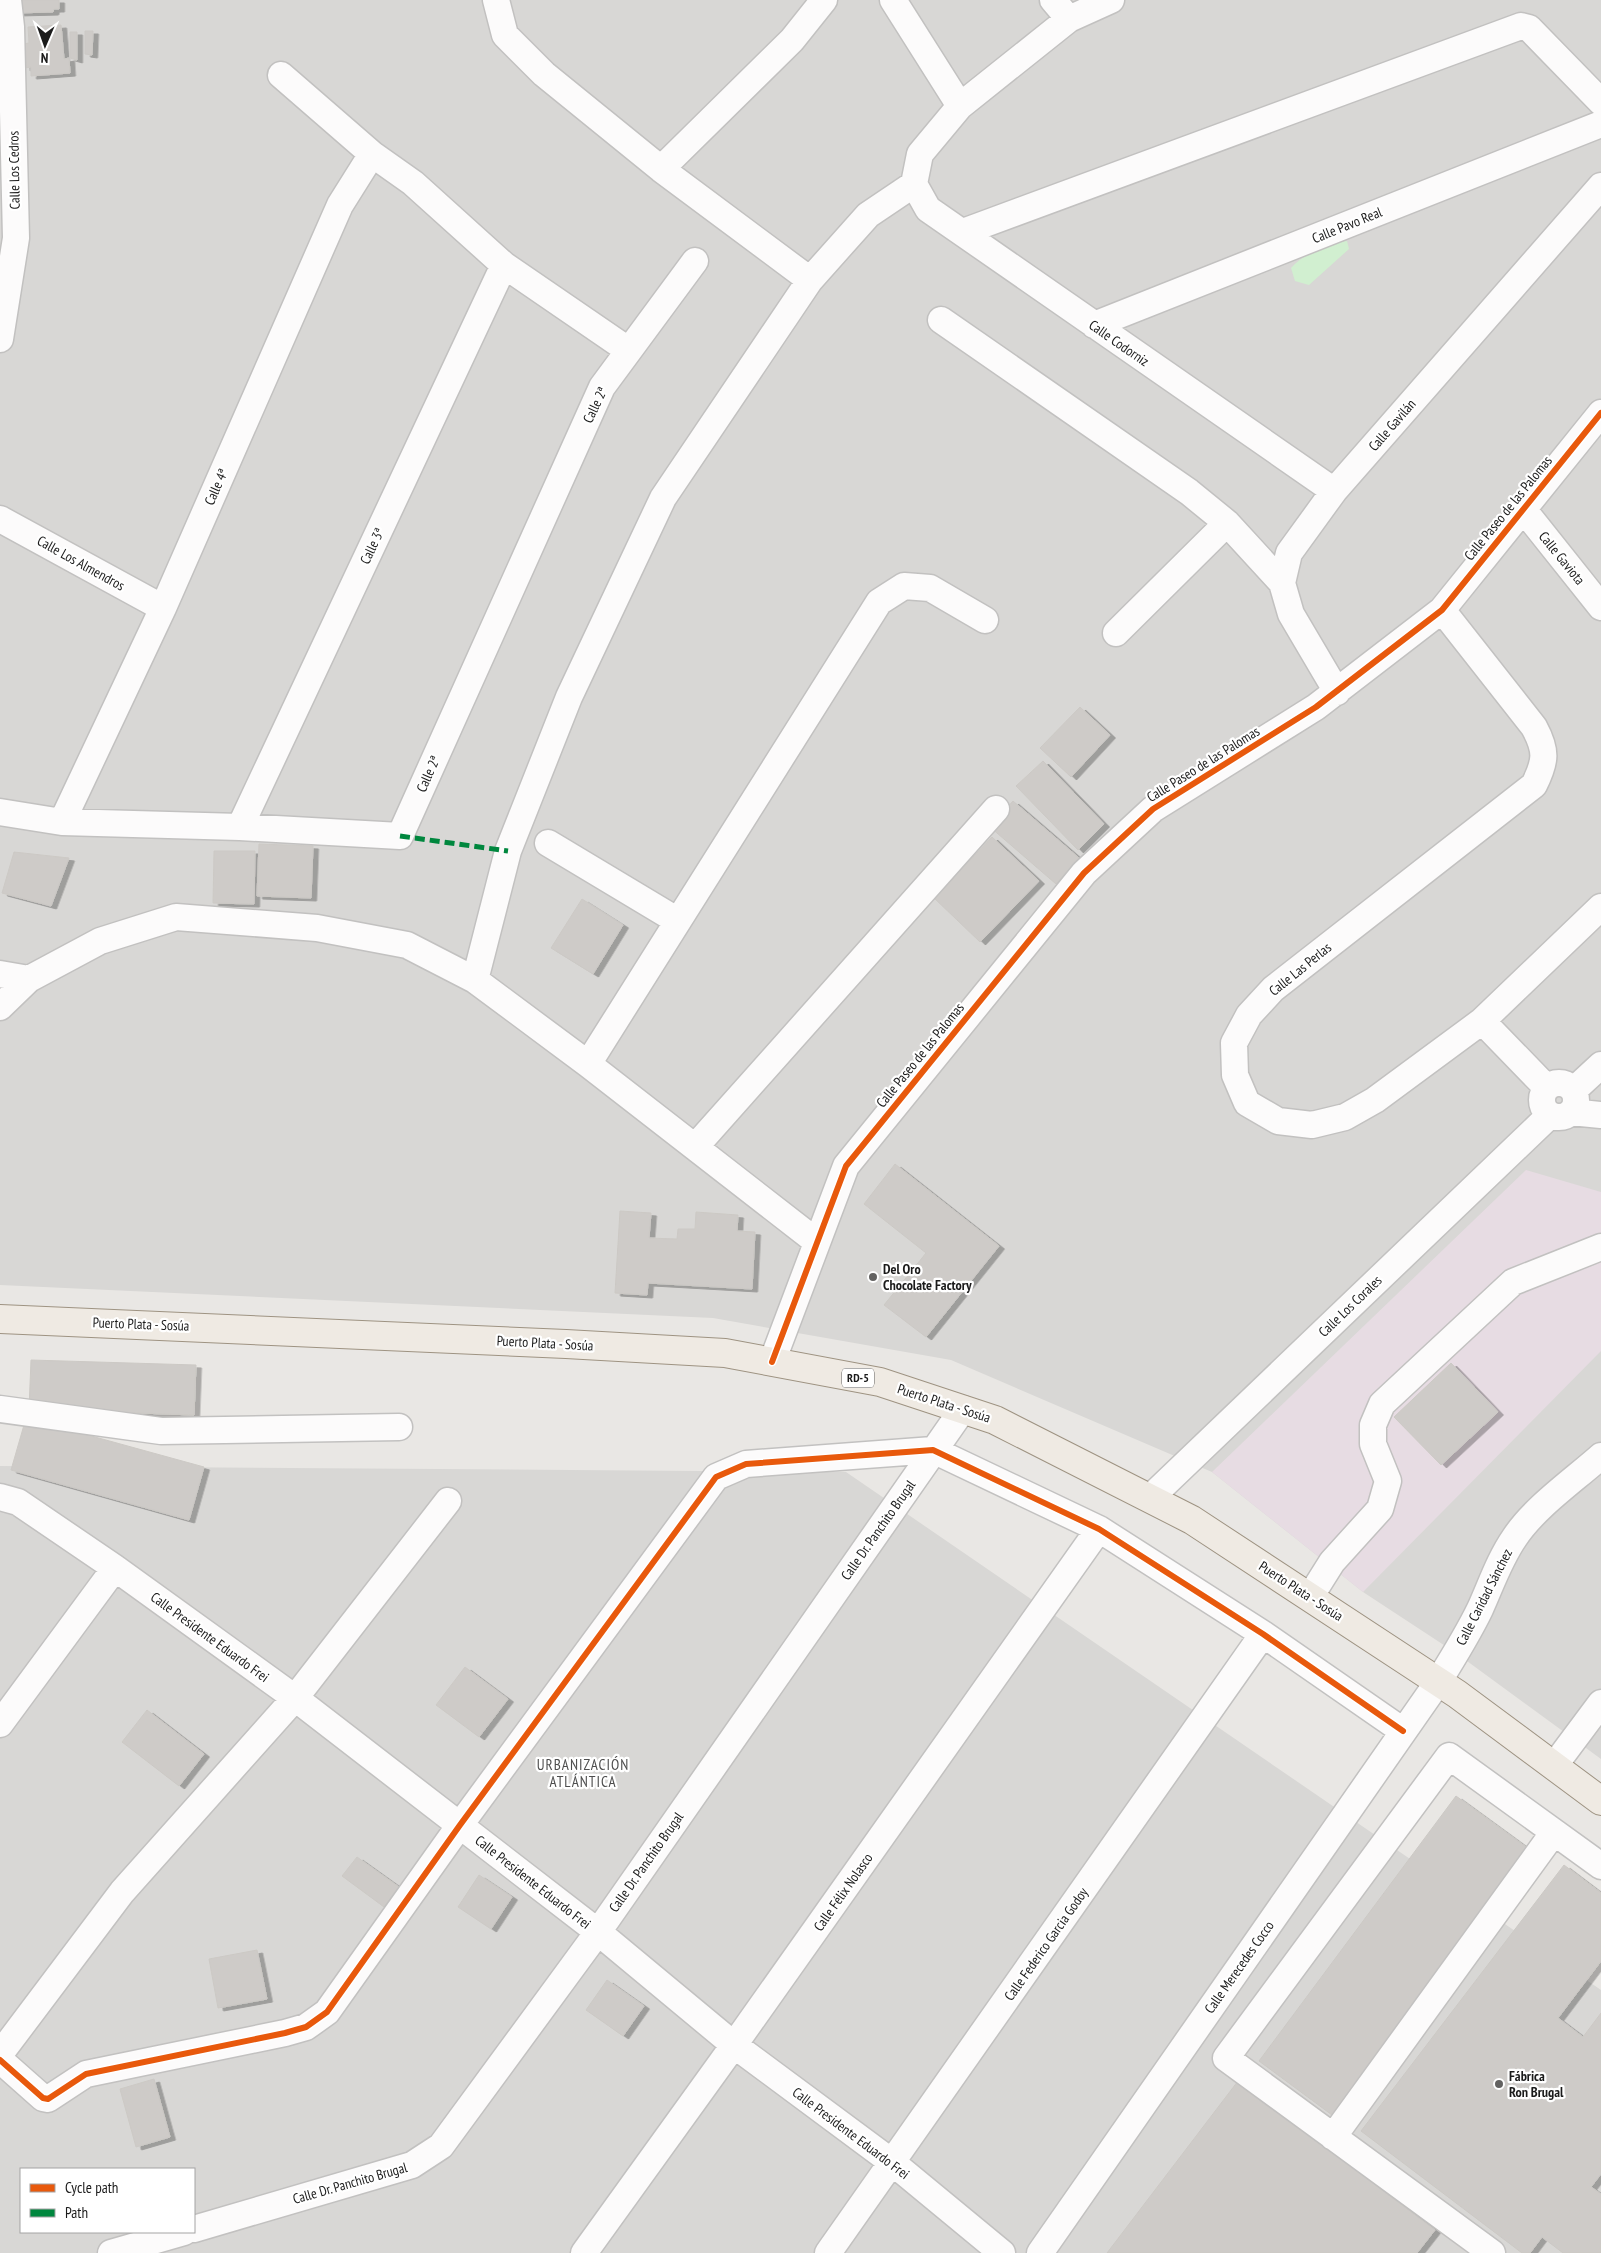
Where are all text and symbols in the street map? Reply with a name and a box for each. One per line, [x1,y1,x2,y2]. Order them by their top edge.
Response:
north arrow [20,20,70,70]
text: N [40,49,49,67]
street label: Calle Los Cedros [4,130,24,209]
street label: Calle Pavo Real [1309,203,1385,247]
street label: Calle Codorniz [1085,316,1153,370]
street label: Calle 2ª [579,384,611,426]
street label: Calle Gavilán [1365,395,1419,455]
street label: Calle Paseo de las Palomas [1460,452,1556,564]
street label: Calle 4ª [200,466,232,508]
street label: Calle 3ª [356,525,388,567]
street label: Calle Gaviota [1535,528,1589,588]
street label: Calle Los Almendros [34,532,128,595]
street label: Calle Paseo de las Palomas [1143,722,1263,806]
street label: Calle 2ª [412,753,444,795]
street label: Calle Las Perlas [1265,938,1335,1000]
street label: Calle Paseo de las Palomas [872,999,968,1111]
place label: Del Oro Chocolate Factory [883,1260,972,1294]
marker: Del Oro Chocolate Factory [867,1271,879,1283]
street label: Calle Los Corales [1314,1271,1386,1341]
street label: Puerto Plata - Sosúa [92,1313,190,1335]
street label: Puerto Plata - Sosúa [496,1331,594,1355]
road number: RD-5 [842,1369,874,1388]
street label: Puerto Plata - Sosúa [895,1379,993,1427]
street label: Calle Dr. Panchito Brugal [837,1476,920,1584]
street label: Calle Caridad Sánchez [1452,1546,1516,1648]
street label: Puerto Plata - Sosúa [1256,1557,1346,1625]
street label: Calle Presidente Eduardo Frei [147,1588,273,1686]
district label: URBANIZACIÓN ATLÁNTICA [537,1755,629,1791]
street label: Calle Dr. Panchito Brugal [605,1808,688,1916]
street label: Calle Presidente Eduardo Frei [472,1831,594,1933]
street label: Calle Félix Nolasco [809,1849,877,1935]
street label: Calle Federico Garcia Godoy [1000,1883,1092,2004]
street label: Calle Merecedes Cocco [1200,1917,1278,2017]
place label: Fábrica Ron Brugal [1509,2067,1564,2101]
marker: Fábrica Ron Brugal [1493,2078,1505,2090]
street label: Calle Presidente Eduardo Frei [789,2083,913,2183]
street label: Calle Dr. Panchito Brugal [291,2158,410,2208]
legend [20,2168,195,2233]
text: Cycle path [65,2178,118,2197]
text: Path [65,2203,88,2222]

